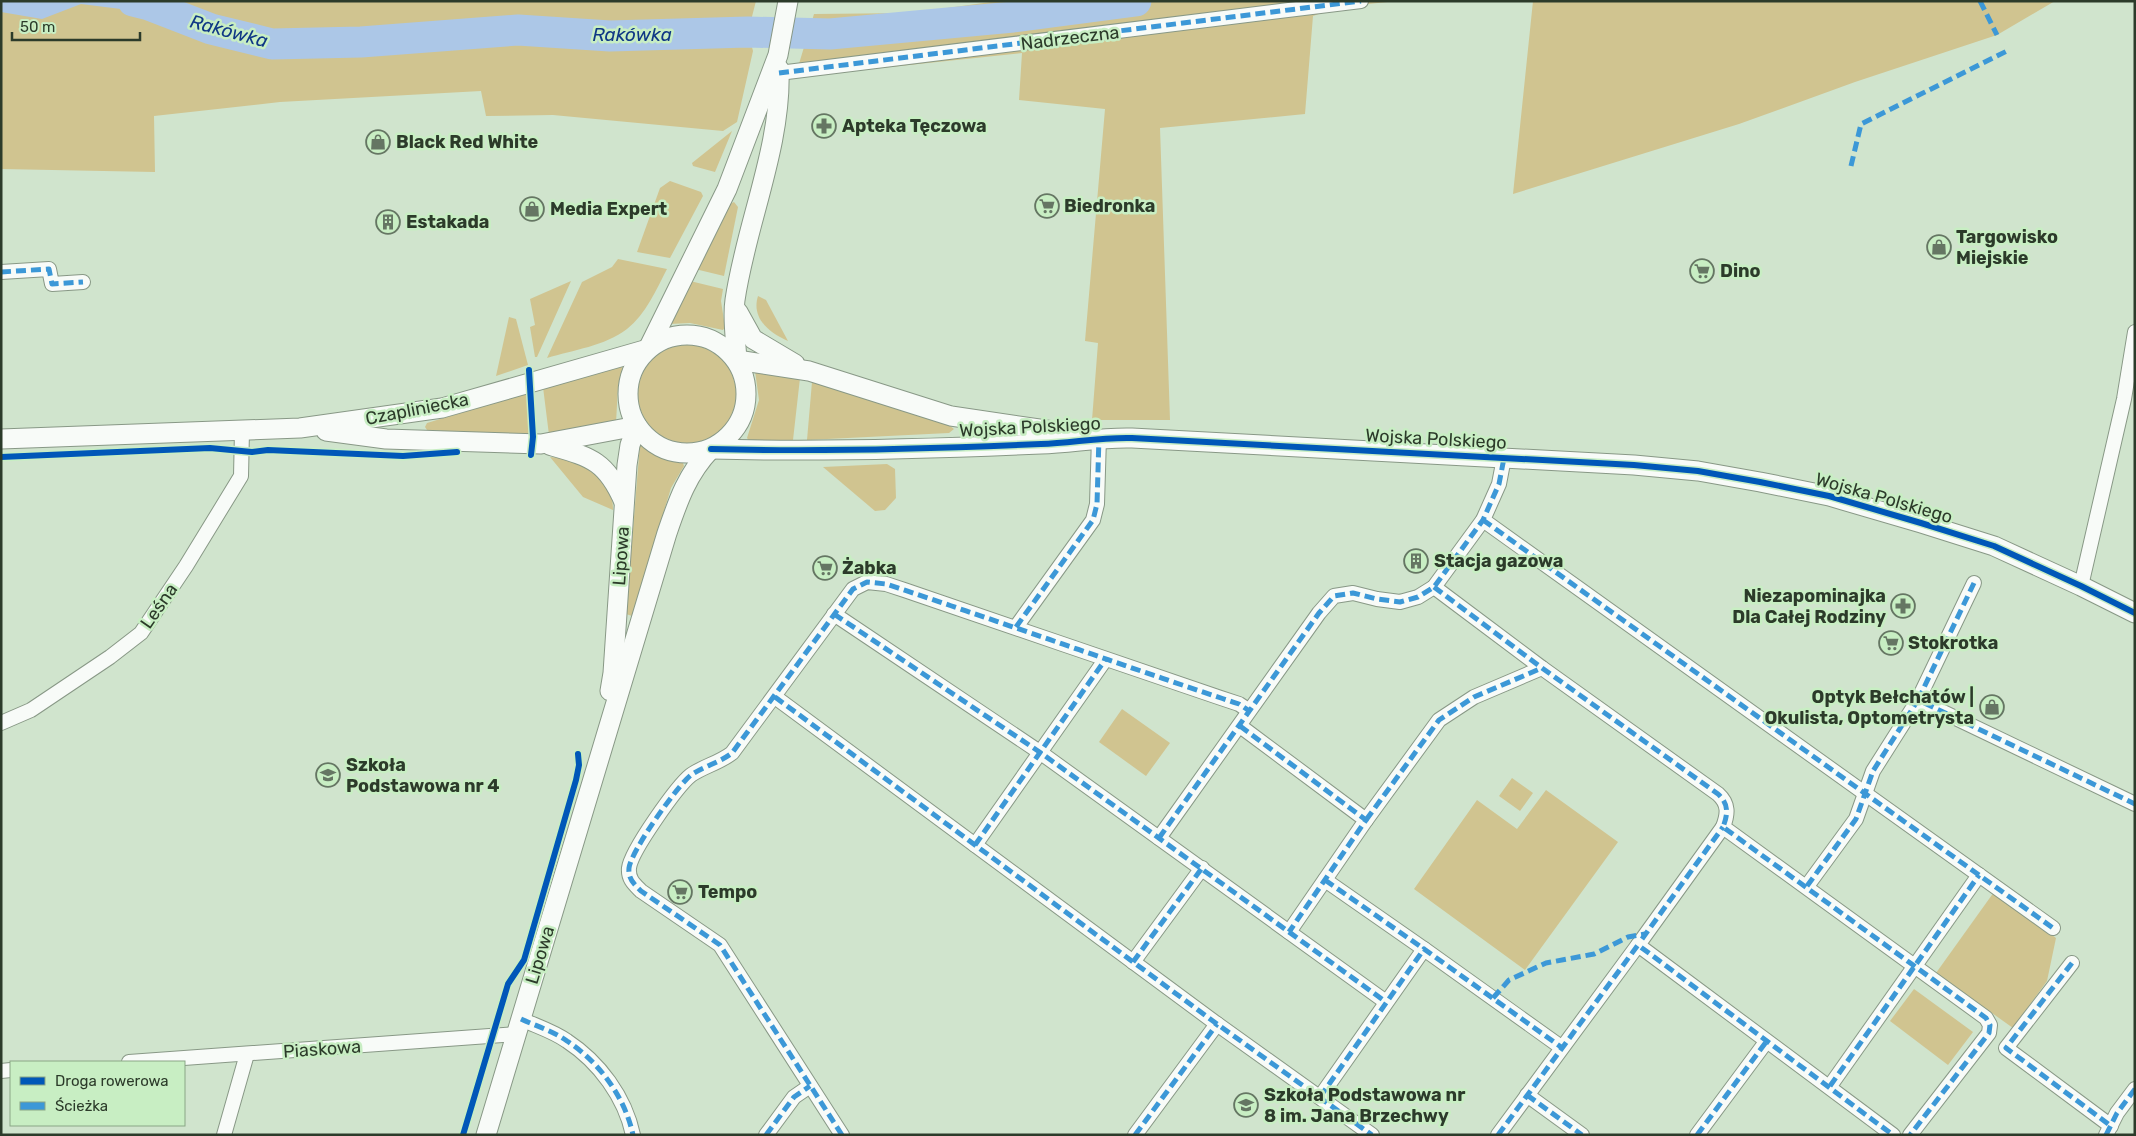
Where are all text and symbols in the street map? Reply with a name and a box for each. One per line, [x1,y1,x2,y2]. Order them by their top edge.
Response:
scale bar [12,10,140,42]
water label: Rakówka [188,10,270,52]
text: 50 m [20,18,55,36]
street label: Nadrzeczna [1019,21,1121,55]
water label: Rakówka [592,23,672,46]
pharmacy icon: Apteka Tęczowa [811,113,837,139]
place label: Apteka Tęczowa [842,115,987,137]
shop icon: Black Red White [365,129,391,155]
place label: Black Red White [396,131,539,153]
supermarket icon: Biedronka [1034,193,1060,219]
place label: Biedronka [1064,195,1156,217]
shop icon: Media Expert [519,196,545,222]
place label: Media Expert [550,198,667,220]
building icon: Estakada [375,209,401,235]
place label: Estakada [406,211,489,233]
place label: Targowisko Miejskie [1956,226,2058,269]
shop icon: Targowisko Miejskie [1926,234,1952,260]
supermarket icon: Dino [1689,258,1715,284]
place label: Dino [1720,260,1761,282]
street label: Czapliniecka [363,388,471,430]
street label: Wojska Polskiego [959,412,1101,442]
street label: Wojska Polskiego [1365,424,1507,454]
street label: Wojska Polskiego [1813,468,1955,528]
street label: Lipowa [608,526,634,586]
building icon: Stacja gazowa [1403,548,1429,574]
place label: Stacja gazowa [1434,550,1564,572]
supermarket icon: Żabka [812,555,838,581]
place label: Żabka [842,557,897,579]
street label: Leśna [136,579,182,633]
place label: Niezapominajka Dla Całej Rodziny [1732,585,1886,628]
pharmacy icon: Niezapominajka Dla Całej Rodziny [1890,593,1916,619]
supermarket icon: Stokrotka [1878,630,1904,656]
place label: Stokrotka [1908,632,1998,654]
place label: Optyk Bełchatów | Okulista, Optometrysta [1764,686,1974,729]
shop icon: Optyk Bełchatów | Okulista, Optometrysta [1979,694,2005,720]
place label: Szkoła Podstawowa nr 4 [346,754,499,797]
school or university icon: Szkoła Podstawowa nr 4 [315,762,341,788]
supermarket icon: Tempo [667,879,693,905]
place label: Tempo [698,881,757,903]
street label: Lipowa [521,923,559,987]
street label: Piaskowa [282,1035,362,1063]
legend [10,1061,185,1126]
text: Droga rowerowa [55,1072,169,1090]
place label: Szkoła Podstawowa nr 8 im. Jana Brzechwy [1264,1084,1465,1127]
school or university icon: Szkoła Podstawowa nr 8 im. Jana Brzechwy [1233,1092,1259,1118]
text: Ścieżka [55,1097,108,1115]

